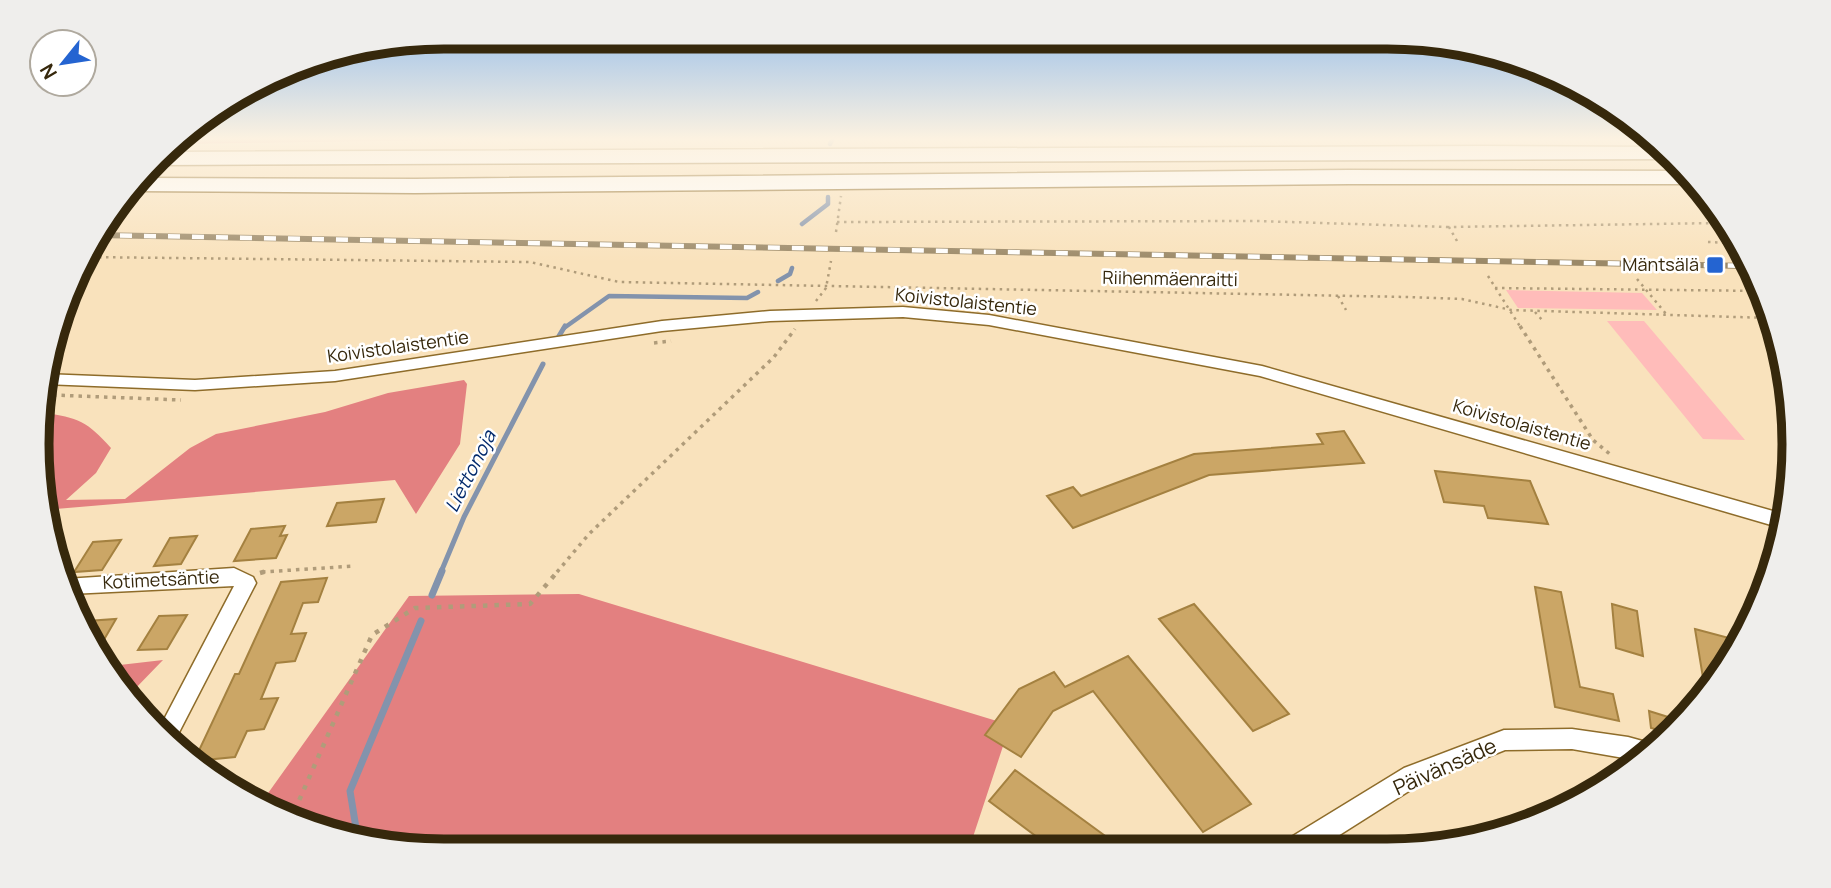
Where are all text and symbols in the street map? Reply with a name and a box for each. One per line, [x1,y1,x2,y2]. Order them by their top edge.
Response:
north arrow [28,28,98,98]
text: N [34,59,63,84]
place label: Mäntsälä [1622,252,1699,276]
marker: Mäntsälä [1705,255,1725,275]
street label: Riihenmäenraitti [1102,265,1238,291]
street label: Koivistolaistentie [894,282,1038,320]
street label: Koivistolaistentie [326,324,470,368]
street label: Koivistolaistentie [1450,393,1594,455]
water label: Liettonoja [438,424,502,516]
street label: Kotimetsäntie [102,564,220,594]
street label: Päivänsäde [1388,731,1501,801]

